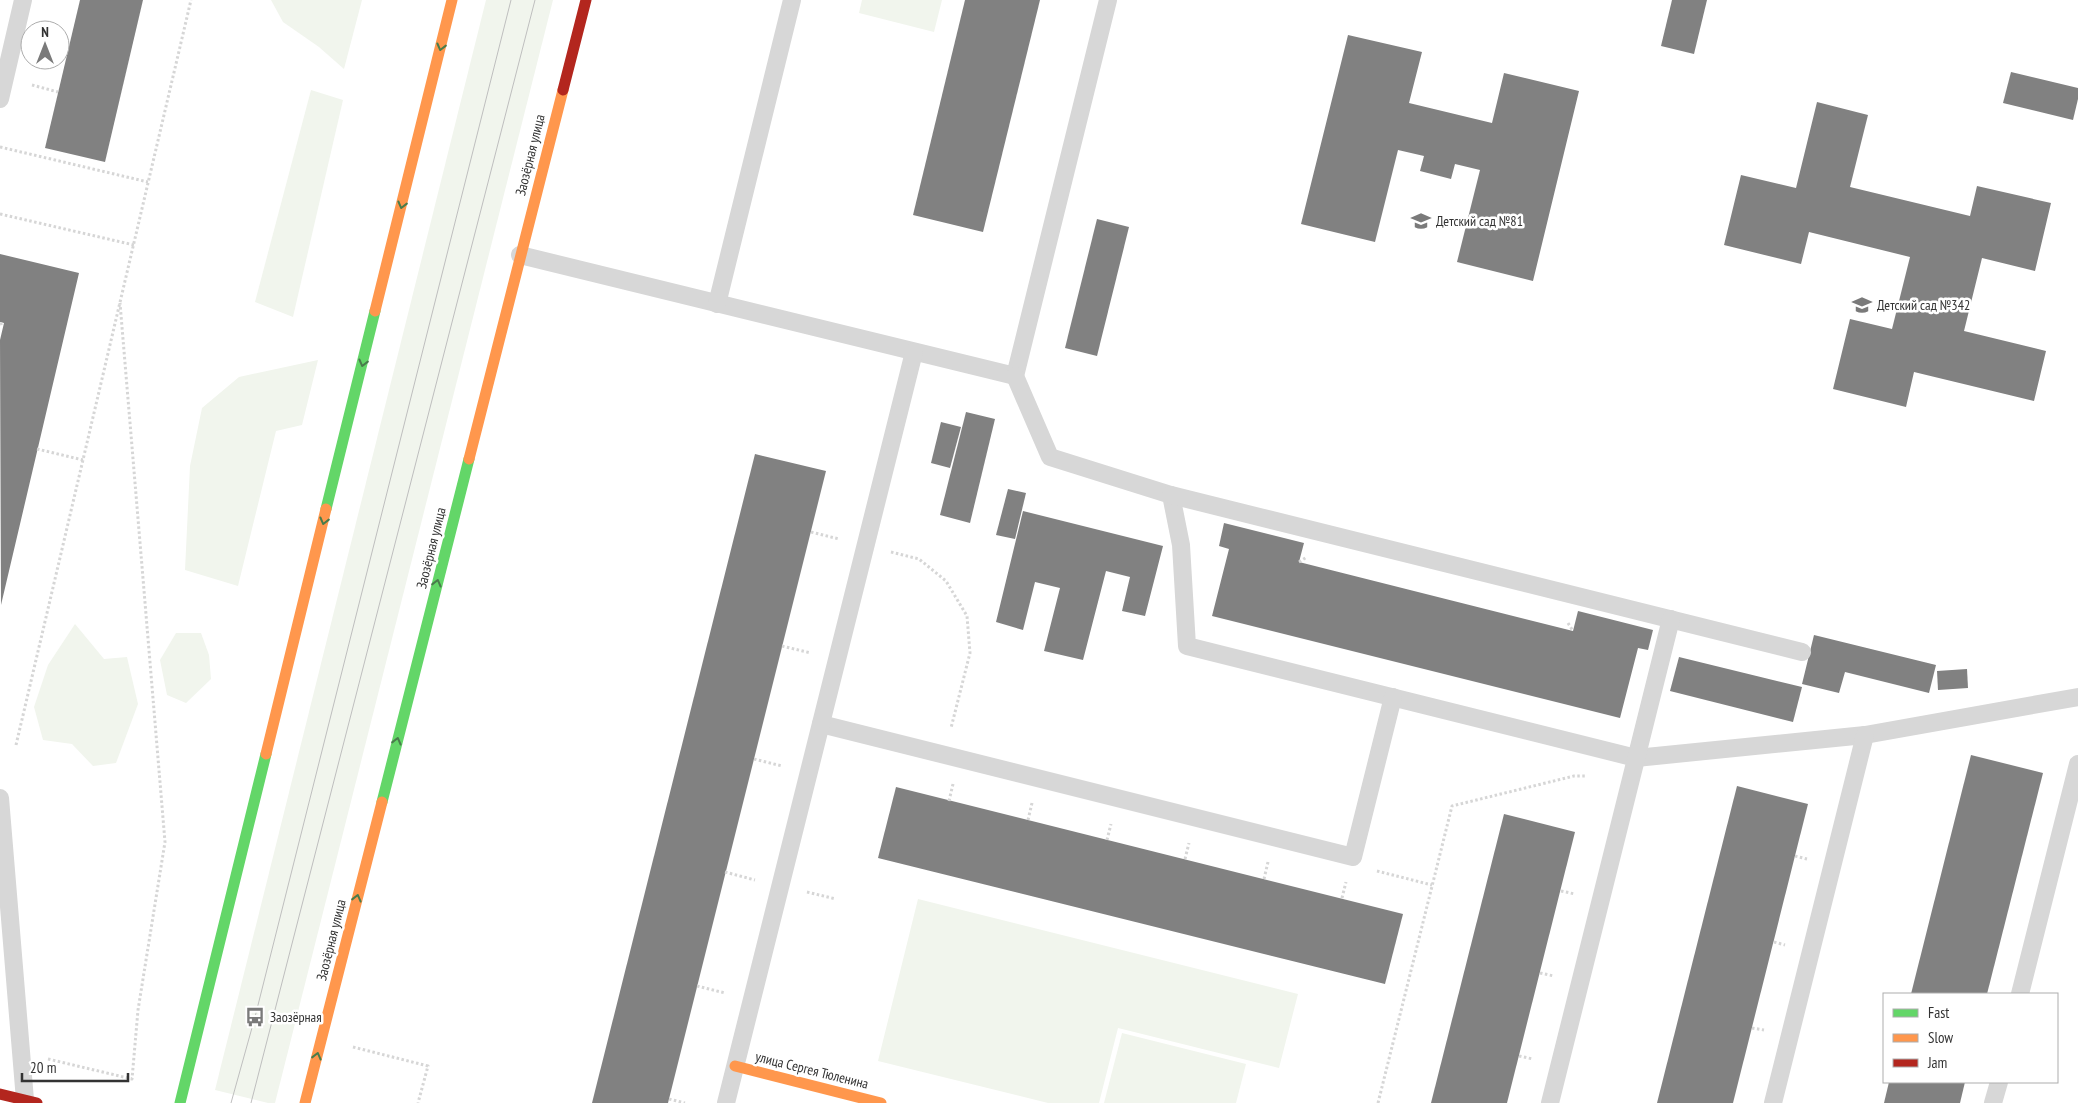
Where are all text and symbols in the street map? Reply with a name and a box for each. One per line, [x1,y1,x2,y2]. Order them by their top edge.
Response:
north arrow [20,20,70,70]
text: N [41,23,49,41]
one-way arrow [436,43,446,51]
street label: Заозёрная улица [511,112,549,198]
one-way arrow [397,201,408,210]
school or university icon: Детский сад №81 [1410,210,1432,232]
place label: Детский сад №81 [1436,212,1523,230]
school or university icon: Детский сад №342 [1851,294,1873,316]
place label: Детский сад №342 [1877,296,1970,314]
one-way arrow [358,358,369,367]
street label: Заозёрная улица [412,505,450,591]
one-way arrow [319,516,330,525]
one-way arrow [431,579,442,588]
one-way arrow [391,736,402,745]
one-way arrow [352,895,362,903]
street label: Заозёрная улица [312,897,350,983]
legend [1883,993,2058,1083]
text: Fast [1928,1003,1949,1022]
bus stop icon: Заозёрная [244,1006,266,1028]
place label: Заозёрная [270,1008,322,1026]
text: Slow [1928,1028,1953,1047]
street label: улица Сергея Тюленина [754,1047,870,1093]
scale bar [22,1050,129,1082]
one-way arrow [311,1051,322,1060]
text: Jam [1927,1053,1947,1072]
text: 20 m [30,1058,56,1077]

